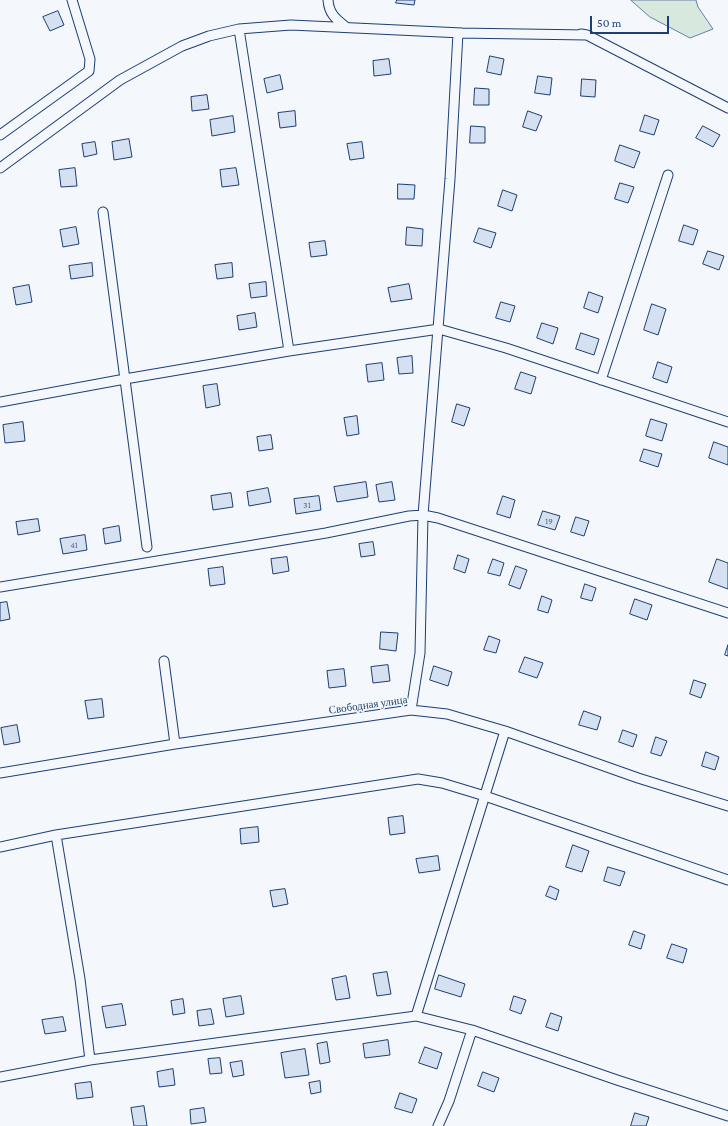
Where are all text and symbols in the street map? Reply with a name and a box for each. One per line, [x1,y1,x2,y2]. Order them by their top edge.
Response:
scale bar [592,8,671,34]
text: 50 m [597,16,621,30]
house number: 31 [303,500,311,510]
house number: 19 [545,516,553,526]
house number: 41 [70,540,78,550]
street label: Свободная улица [328,693,408,717]

